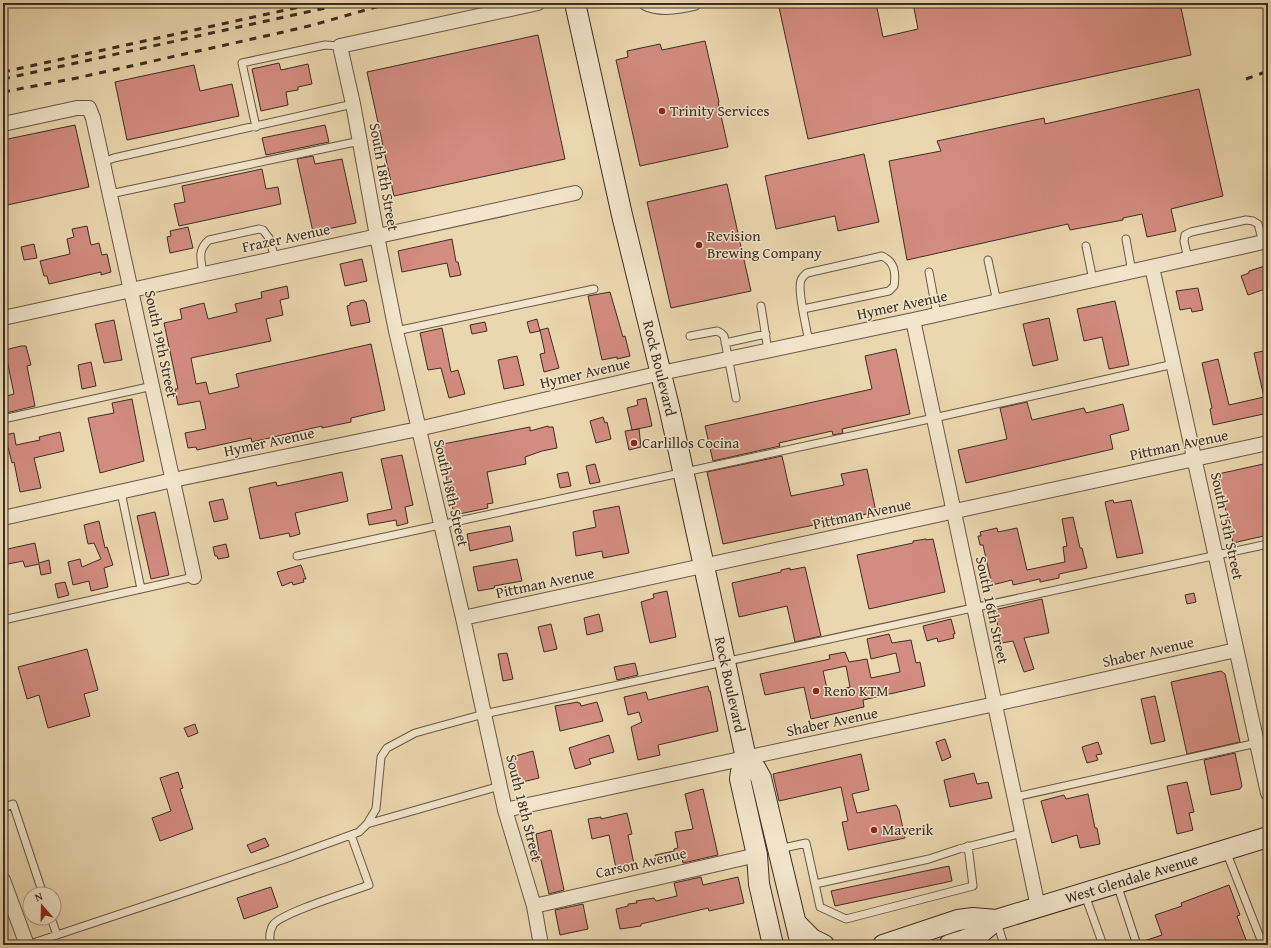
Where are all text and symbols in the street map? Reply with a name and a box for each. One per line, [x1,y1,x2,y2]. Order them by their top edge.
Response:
place label: Trinity Services [670,100,769,121]
marker: Trinity Services [657,106,667,116]
street label: South 18th Street [365,121,404,233]
street label: Frazer Avenue [240,218,332,257]
place label: Revision Brewing Company [707,225,822,263]
marker: Revision Brewing Company [694,240,704,250]
street label: Hymer Avenue [855,285,949,324]
street label: South 19th Street [140,288,183,400]
street label: Rock Boulevard [638,318,682,418]
street label: Hymer Avenue [538,352,632,393]
street label: Hymer Avenue [222,422,316,461]
street label: Pittman Avenue [1128,424,1230,465]
place label: Carlillos Cocina [642,432,739,453]
street label: South 18th Street [429,437,474,549]
marker: Carlillos Cocina [629,438,639,448]
street label: South 15th Street [1206,470,1249,582]
street label: Pittman Avenue [811,493,913,534]
street label: South 16th Street [971,554,1014,666]
street label: Pittman Avenue [494,562,596,603]
street label: Shaber Avenue [1100,631,1196,672]
street label: Rock Boulevard [710,635,751,734]
place label: Reno KTM [824,680,889,701]
marker: Reno KTM [811,686,821,696]
street label: Shaber Avenue [784,702,880,741]
street label: South 18th Street [501,752,548,864]
place label: Maverik [882,819,934,840]
marker: Maverik [869,825,879,835]
street label: Carson Avenue [593,842,688,883]
street label: West Glendale Avenue [1062,848,1201,908]
north arrow [22,886,62,926]
text: N [32,888,45,905]

